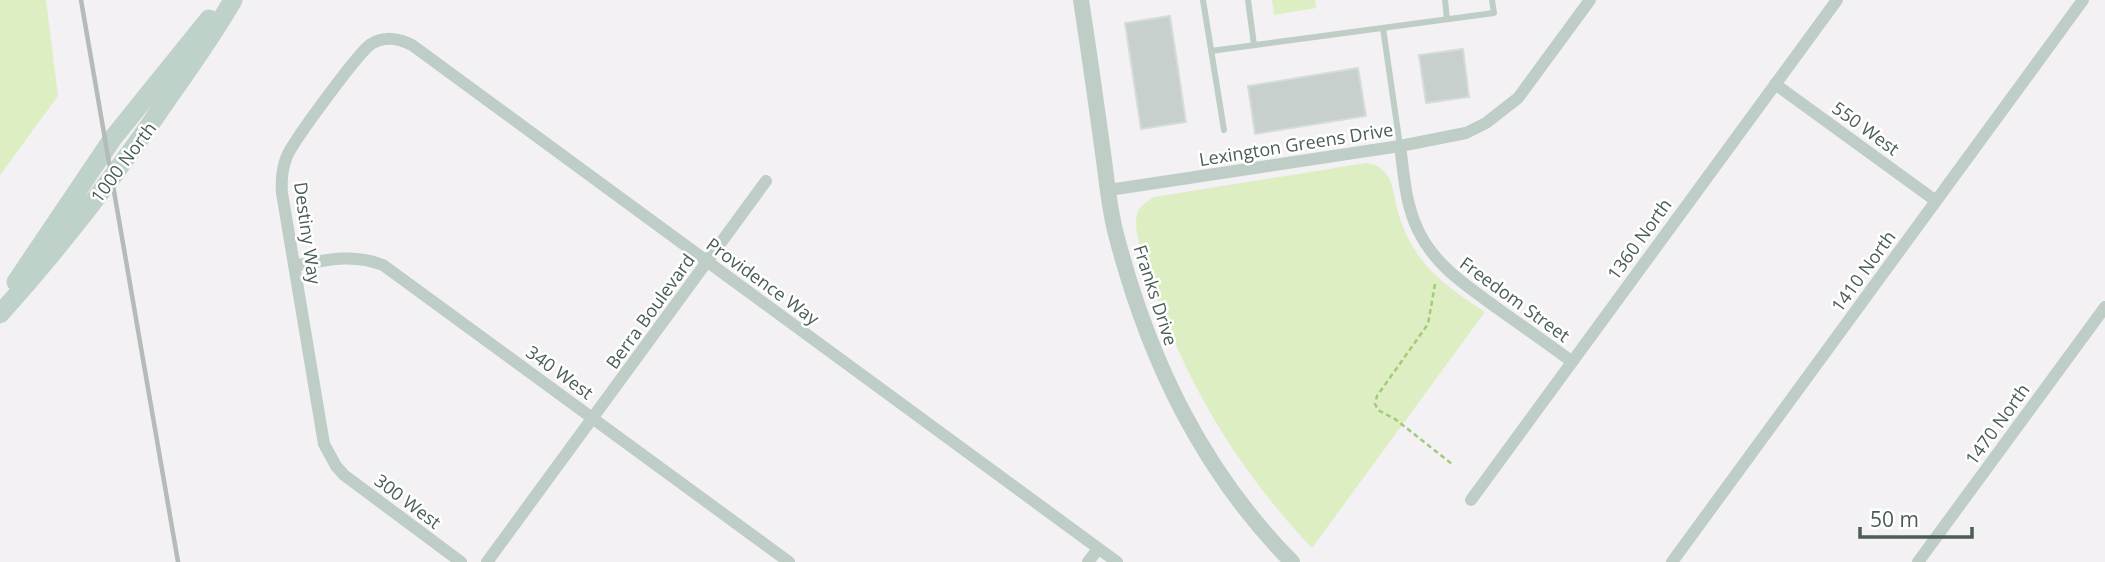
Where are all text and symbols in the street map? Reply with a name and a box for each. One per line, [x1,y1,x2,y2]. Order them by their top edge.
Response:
street label: 550 West [1828,96,1904,160]
street label: 1000 North [85,117,161,207]
street label: Lexington Greens Drive [1197,117,1395,171]
street label: Destiny Way [289,180,327,287]
street label: 1360 North [1601,193,1677,285]
street label: 1410 North [1825,225,1901,317]
street label: Providence Way [702,232,825,331]
street label: Franks Drive [1128,242,1184,348]
street label: Berra Boulevard [600,249,700,373]
street label: Freedom Street [1455,251,1575,347]
street label: 340 West [522,340,598,404]
street label: 1470 North [1959,378,2035,470]
street label: 300 West [370,468,446,534]
scale bar [1860,496,1972,540]
text: 50 m [1870,505,1919,533]

